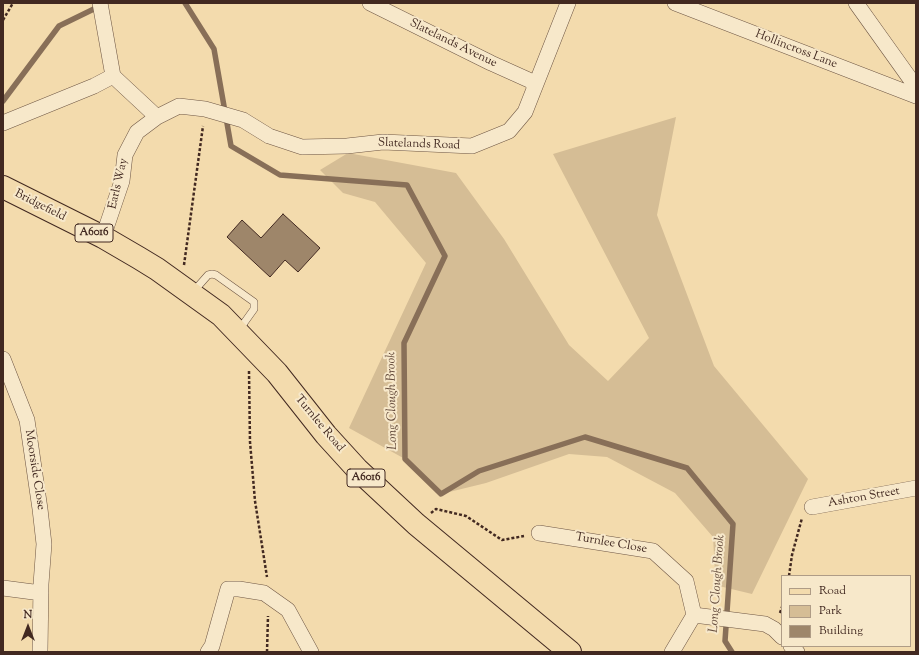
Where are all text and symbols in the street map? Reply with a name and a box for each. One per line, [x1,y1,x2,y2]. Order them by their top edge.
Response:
street label: Slatelands Avenue [407,17,499,71]
street label: Hollincross Lane [753,28,839,72]
street label: Slatelands Road [378,136,460,154]
street label: Earls Way [106,157,132,211]
street label: Bridgefield [12,187,68,225]
road number: A6016 [75,224,113,242]
water label: Long Clough Brook [384,352,402,450]
street label: Turnlee Road [291,393,347,455]
street label: Moorside Close [21,429,47,511]
road number: A6016 [347,469,385,487]
street label: Ashton Street [827,485,901,511]
street label: Turnlee Close [574,531,648,557]
water label: Long Clough Brook [707,535,729,633]
legend [781,575,911,647]
text: Road [819,582,846,600]
text: Park [819,602,842,620]
north arrow [8,607,48,647]
text: N [24,607,32,623]
text: Building [819,622,863,640]

